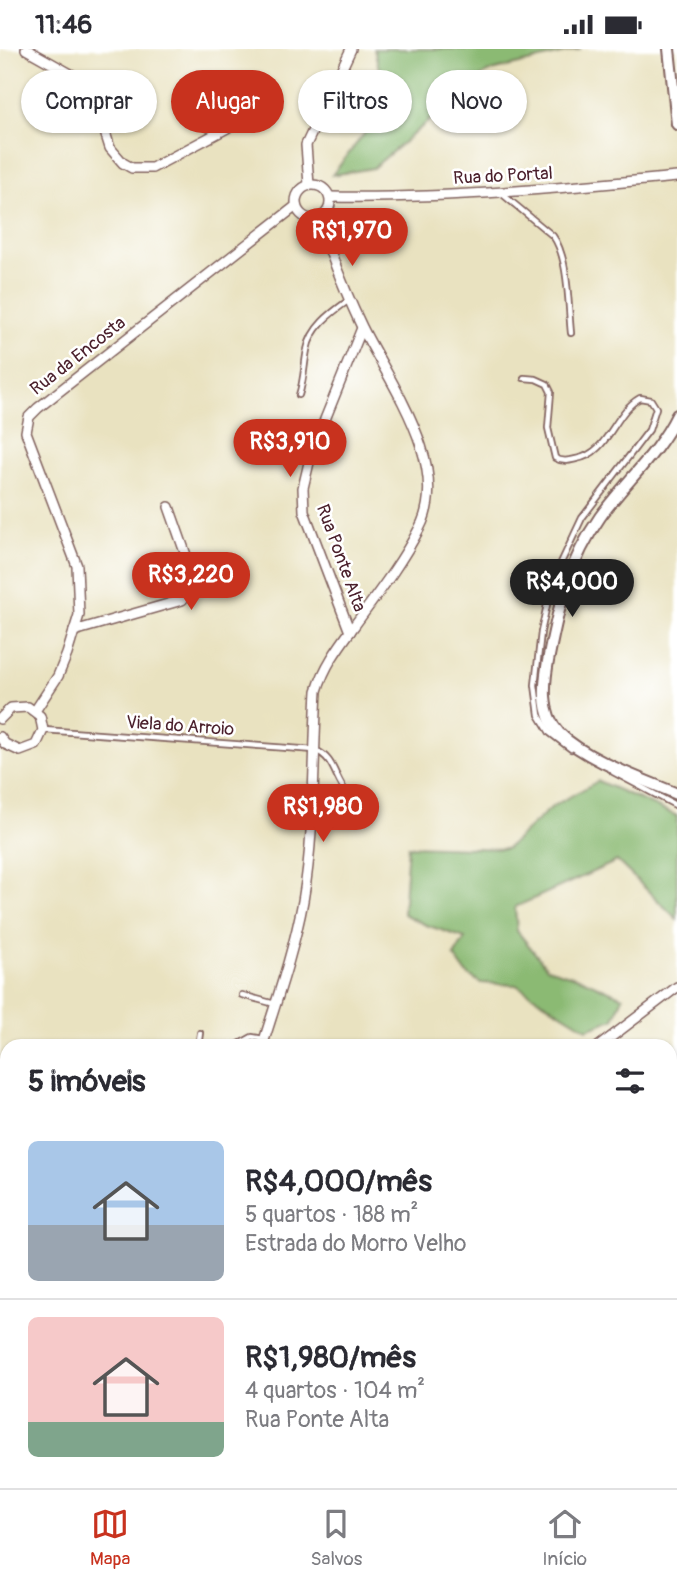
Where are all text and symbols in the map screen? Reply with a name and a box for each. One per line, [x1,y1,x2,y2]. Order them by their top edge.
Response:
text: 11:46 [35,9,93,41]
chip: Comprar [21,70,157,133]
chip: Alugar [171,70,284,133]
chip: Filtros [298,70,412,133]
chip: Novo [426,70,527,133]
street label: Rua do Portal [453,162,553,190]
pin: R$1,970 [287,209,417,268]
text: R$1,970 [312,216,392,245]
street label: Rua da Encosta [26,312,130,400]
pin: R$3,910 [225,419,355,479]
text: R$3,910 [249,427,331,456]
street label: Rua Ponte Alta [311,501,371,615]
pin: R$3,220 [126,553,256,612]
pin: R$4,000 [507,559,637,619]
text: R$3,220 [148,560,234,589]
text: R$4,000 [526,567,618,596]
street label: Viela do Arroio [125,711,235,741]
pin: R$1,980 [258,785,388,844]
text: R$1,980 [283,792,363,821]
icon: filters [611,1062,649,1100]
text: 5 imóveis [28,1063,145,1100]
text: R$4,000/mês [245,1163,432,1200]
icon: home [84,1169,168,1253]
text: 5 quartos · 188 m² [245,1200,418,1229]
text: Estrada do Morro Velho [245,1229,466,1258]
text: R$1,980/mês [245,1339,416,1376]
icon: home [84,1345,168,1429]
text: 4 quartos · 104 m² [245,1376,425,1405]
text: Rua Ponte Alta [245,1405,389,1434]
tab: Mapa [90,1505,130,1571]
tab: Salvos [310,1505,362,1571]
tab: Início [542,1505,587,1571]

